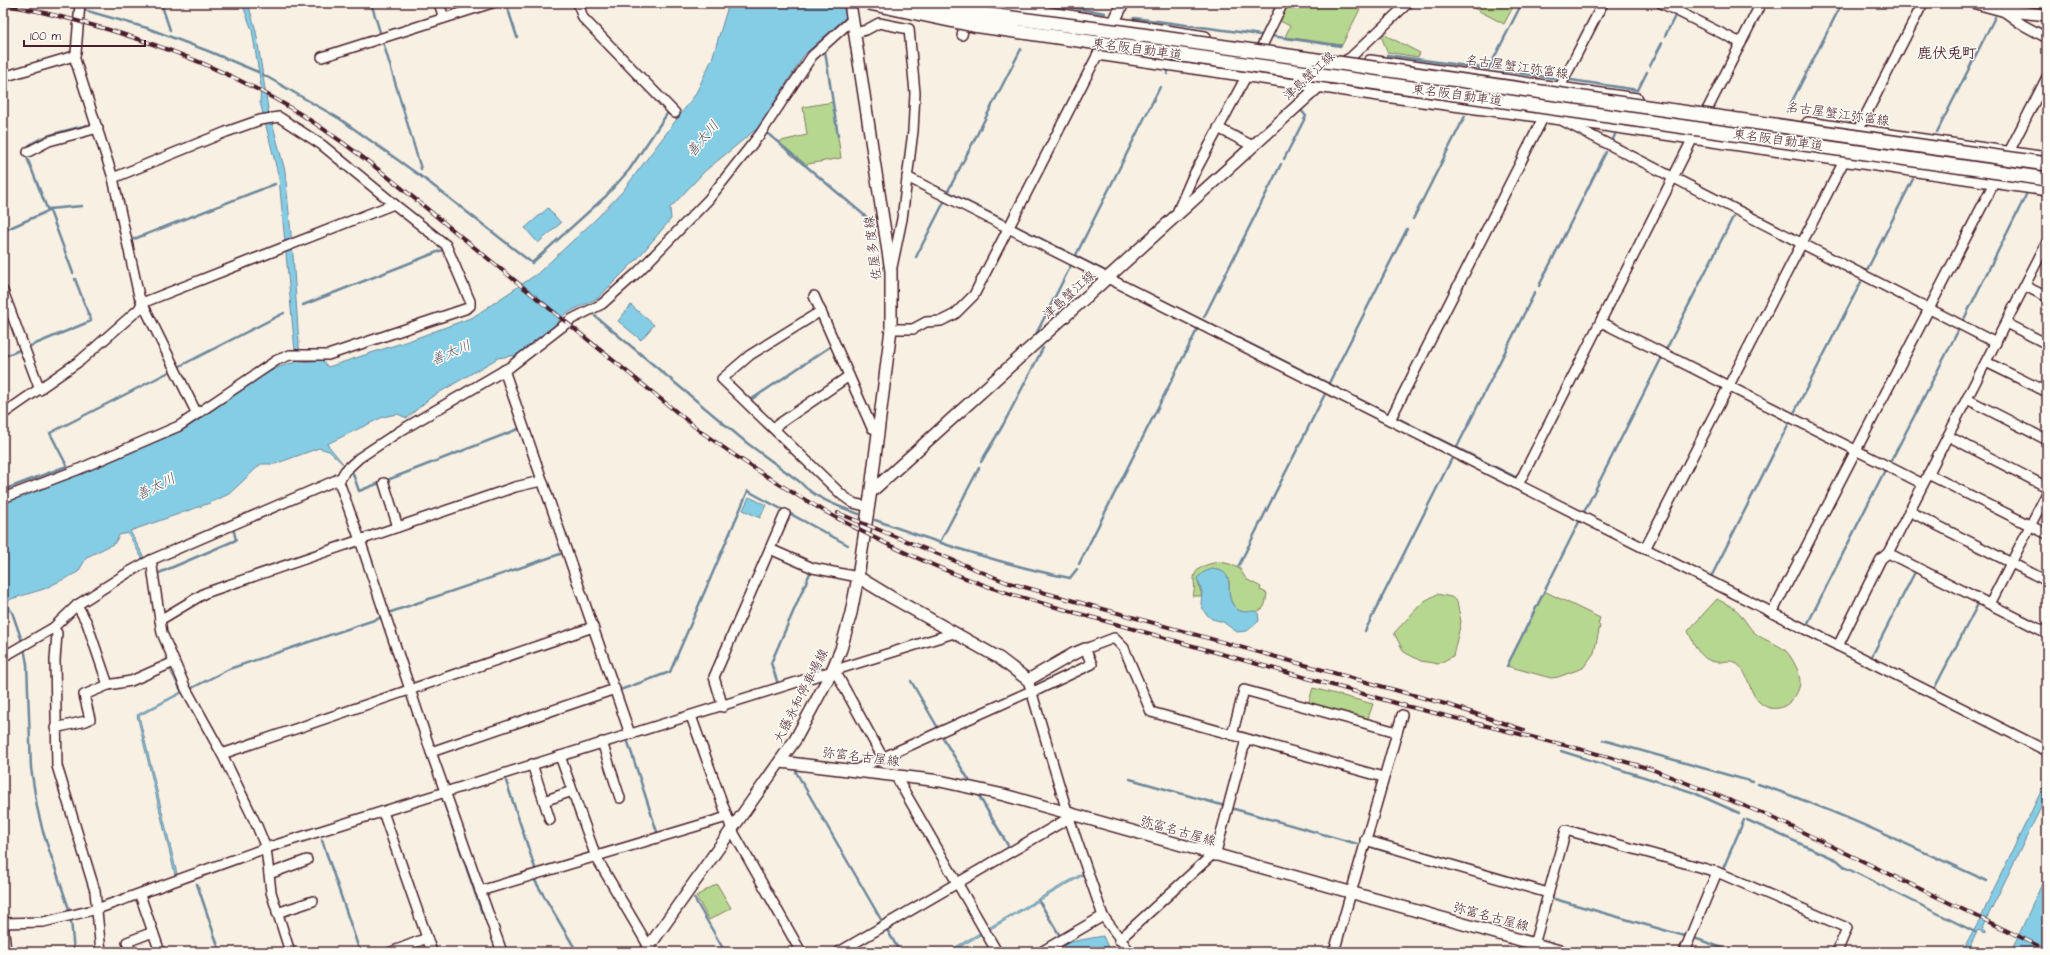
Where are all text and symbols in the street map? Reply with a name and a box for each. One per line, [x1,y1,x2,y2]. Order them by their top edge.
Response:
scale bar [24,22,145,48]
text: 100 m [30,28,61,45]
street label: 東名阪自動車道 [1091,34,1183,64]
district label: 鹿伏兎町 [1917,43,1977,64]
street label: 津島蟹江線 [1279,47,1340,105]
street label: 名古屋蟹江弥富線 [1464,51,1571,83]
street label: 東名阪自動車道 [1411,80,1503,110]
street label: 名古屋蟹江弥富線 [1785,98,1892,130]
water label: 善太川 [682,116,724,162]
street label: 東名阪自動車道 [1732,125,1824,155]
street label: 佐屋多度線 [860,214,886,281]
street label: 津島蟹江線 [1039,266,1100,323]
water label: 善太川 [428,336,474,370]
water label: 善太川 [133,469,179,505]
street label: 大藤永和停車場線 [769,645,833,746]
street label: 弥富名古屋線 [821,743,902,771]
street label: 弥富名古屋線 [1138,812,1219,851]
street label: 弥富名古屋線 [1451,898,1532,936]

